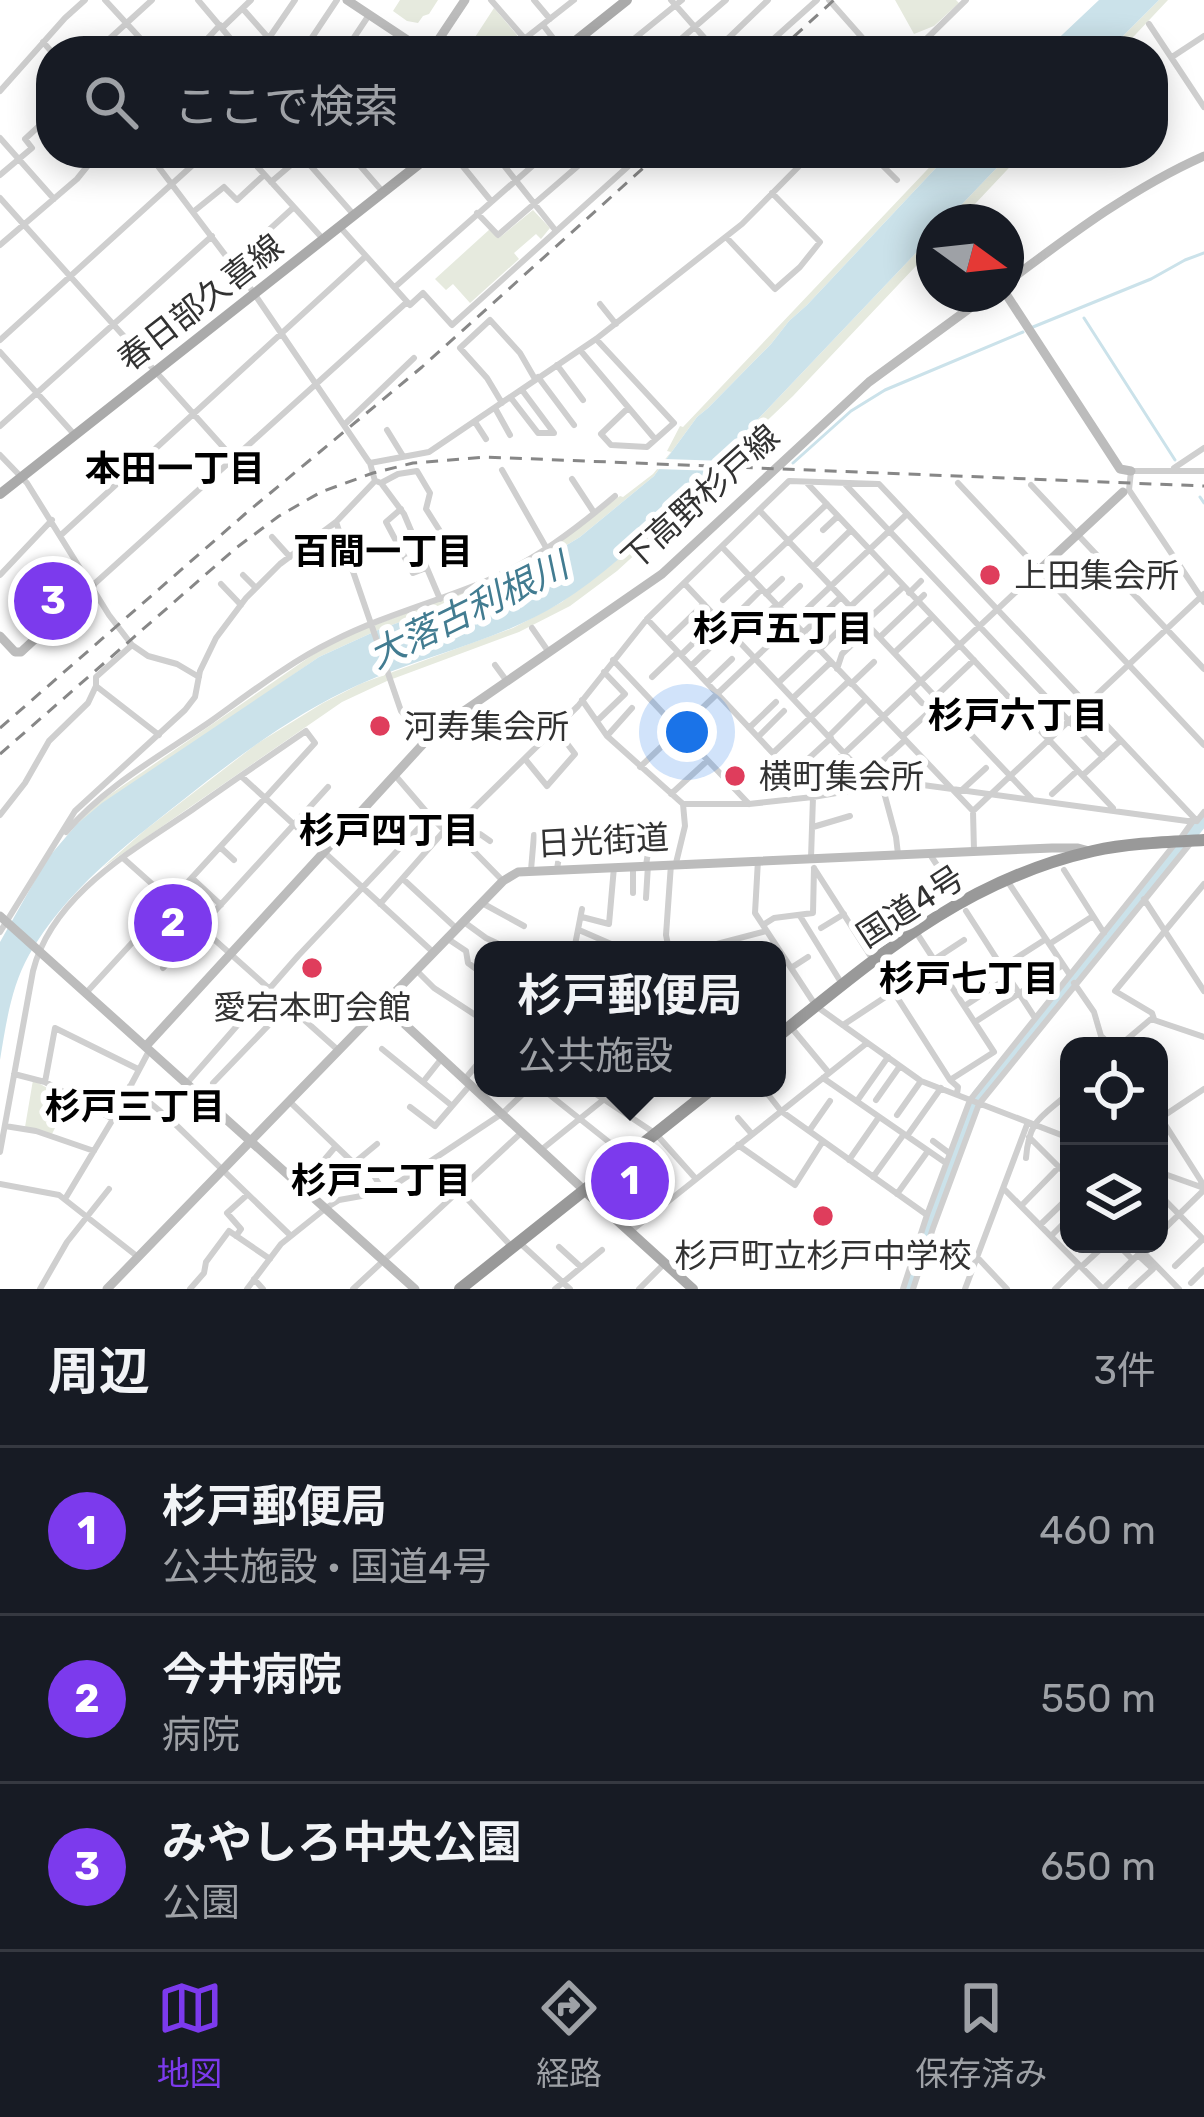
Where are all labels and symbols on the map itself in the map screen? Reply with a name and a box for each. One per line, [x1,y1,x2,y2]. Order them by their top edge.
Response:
north arrow [916,204,1024,312]
street label: 春日部久喜線 [110,226,290,379]
street label: 下高野杉戸線 [614,417,787,578]
district label: 本田一丁目 [85,447,265,490]
district label: 百間一丁目 [293,530,473,573]
water label: 大落古利根川 [362,542,578,677]
pin: 3 [14,556,92,646]
place label: 上田集会所 [1014,556,1179,595]
marker: 上田集会所 [977,562,1003,588]
district label: 杉戸五丁目 [693,607,873,650]
district label: 杉戸六丁目 [928,694,1108,737]
your location [657,702,717,762]
place label: 河寿集会所 [404,707,569,746]
marker: 河寿集会所 [367,713,393,739]
place label: 横町集会所 [759,757,924,796]
marker: 横町集会所 [722,763,748,789]
district label: 杉戸四丁目 [299,809,479,852]
street label: 日光街道 [536,818,670,863]
street label: 国道4号 [850,858,971,955]
pin: 2 [134,878,212,968]
marker: 愛宕本町会館 [299,955,325,981]
district label: 杉戸七丁目 [879,957,1059,1000]
place label: 愛宕本町会館 [213,988,411,1027]
district label: 杉戸三丁目 [45,1085,225,1128]
pin: 1 [591,1136,669,1226]
district label: 杉戸二丁目 [291,1159,471,1202]
marker: 杉戸町立杉戸中学校 [810,1203,836,1229]
place label: 杉戸町立杉戸中学校 [675,1236,972,1275]

